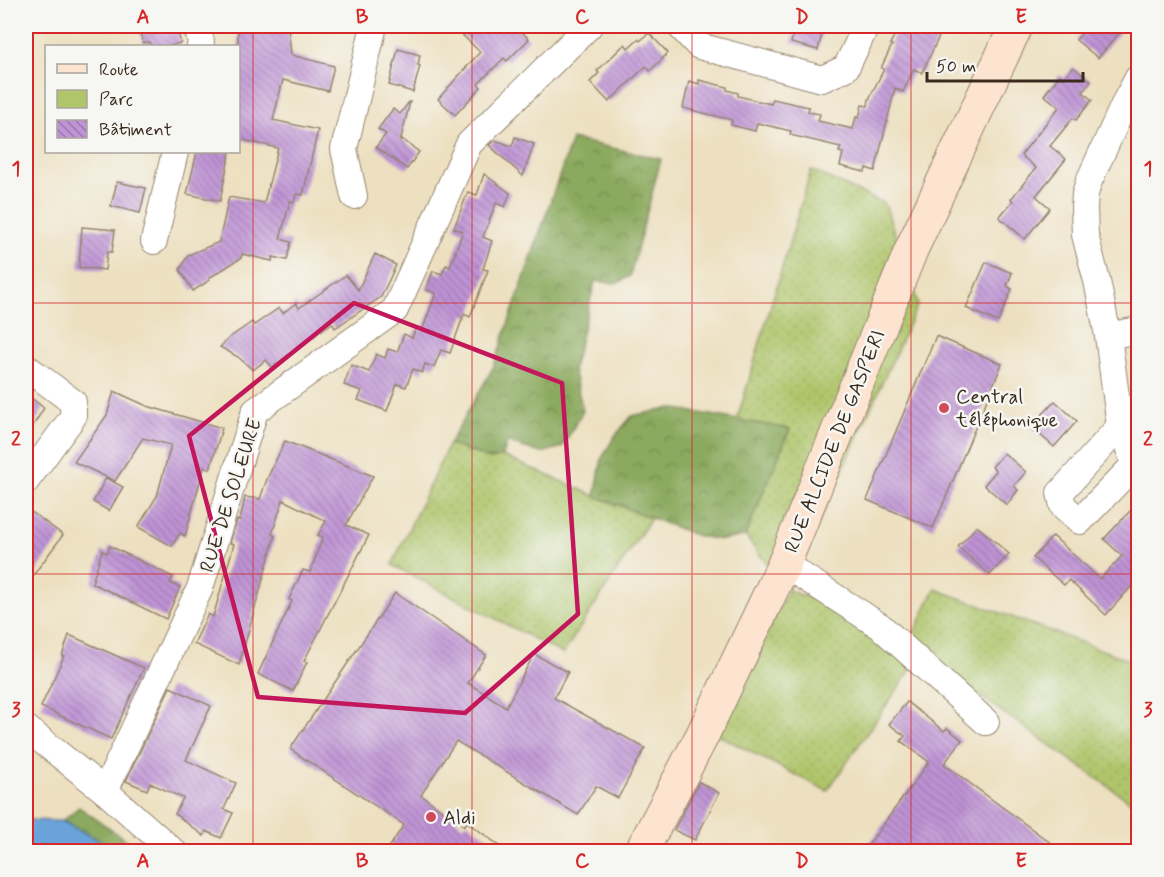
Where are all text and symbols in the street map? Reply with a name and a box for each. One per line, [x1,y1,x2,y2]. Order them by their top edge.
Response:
text: A [136,4,150,31]
text: B [356,4,369,31]
text: C [575,4,590,31]
text: D [795,4,809,31]
text: E [1015,4,1027,31]
legend [45,45,240,153]
scale bar [927,45,1083,83]
text: 50 m [936,55,976,79]
text: Route [99,58,138,82]
text: Parc [99,88,133,112]
text: Bâtiment [99,118,172,142]
text: 1 [12,156,20,183]
text: 1 [1144,156,1152,183]
street label: RUE ALCIDE DE GASPERI [778,326,892,557]
place label: Central téléphonique [955,384,1058,434]
marker: Central téléphonique [937,401,951,415]
street label: RUE DE SOLEURE [194,415,269,576]
text: 2 [11,426,21,453]
text: 2 [1143,426,1153,453]
text: 3 [11,697,21,724]
text: 3 [1143,697,1153,724]
place label: Aldi [443,805,476,832]
marker: Aldi [424,810,438,824]
text: A [136,848,150,875]
text: B [356,848,369,875]
text: C [575,848,590,875]
text: D [795,848,809,875]
text: E [1015,848,1027,875]

